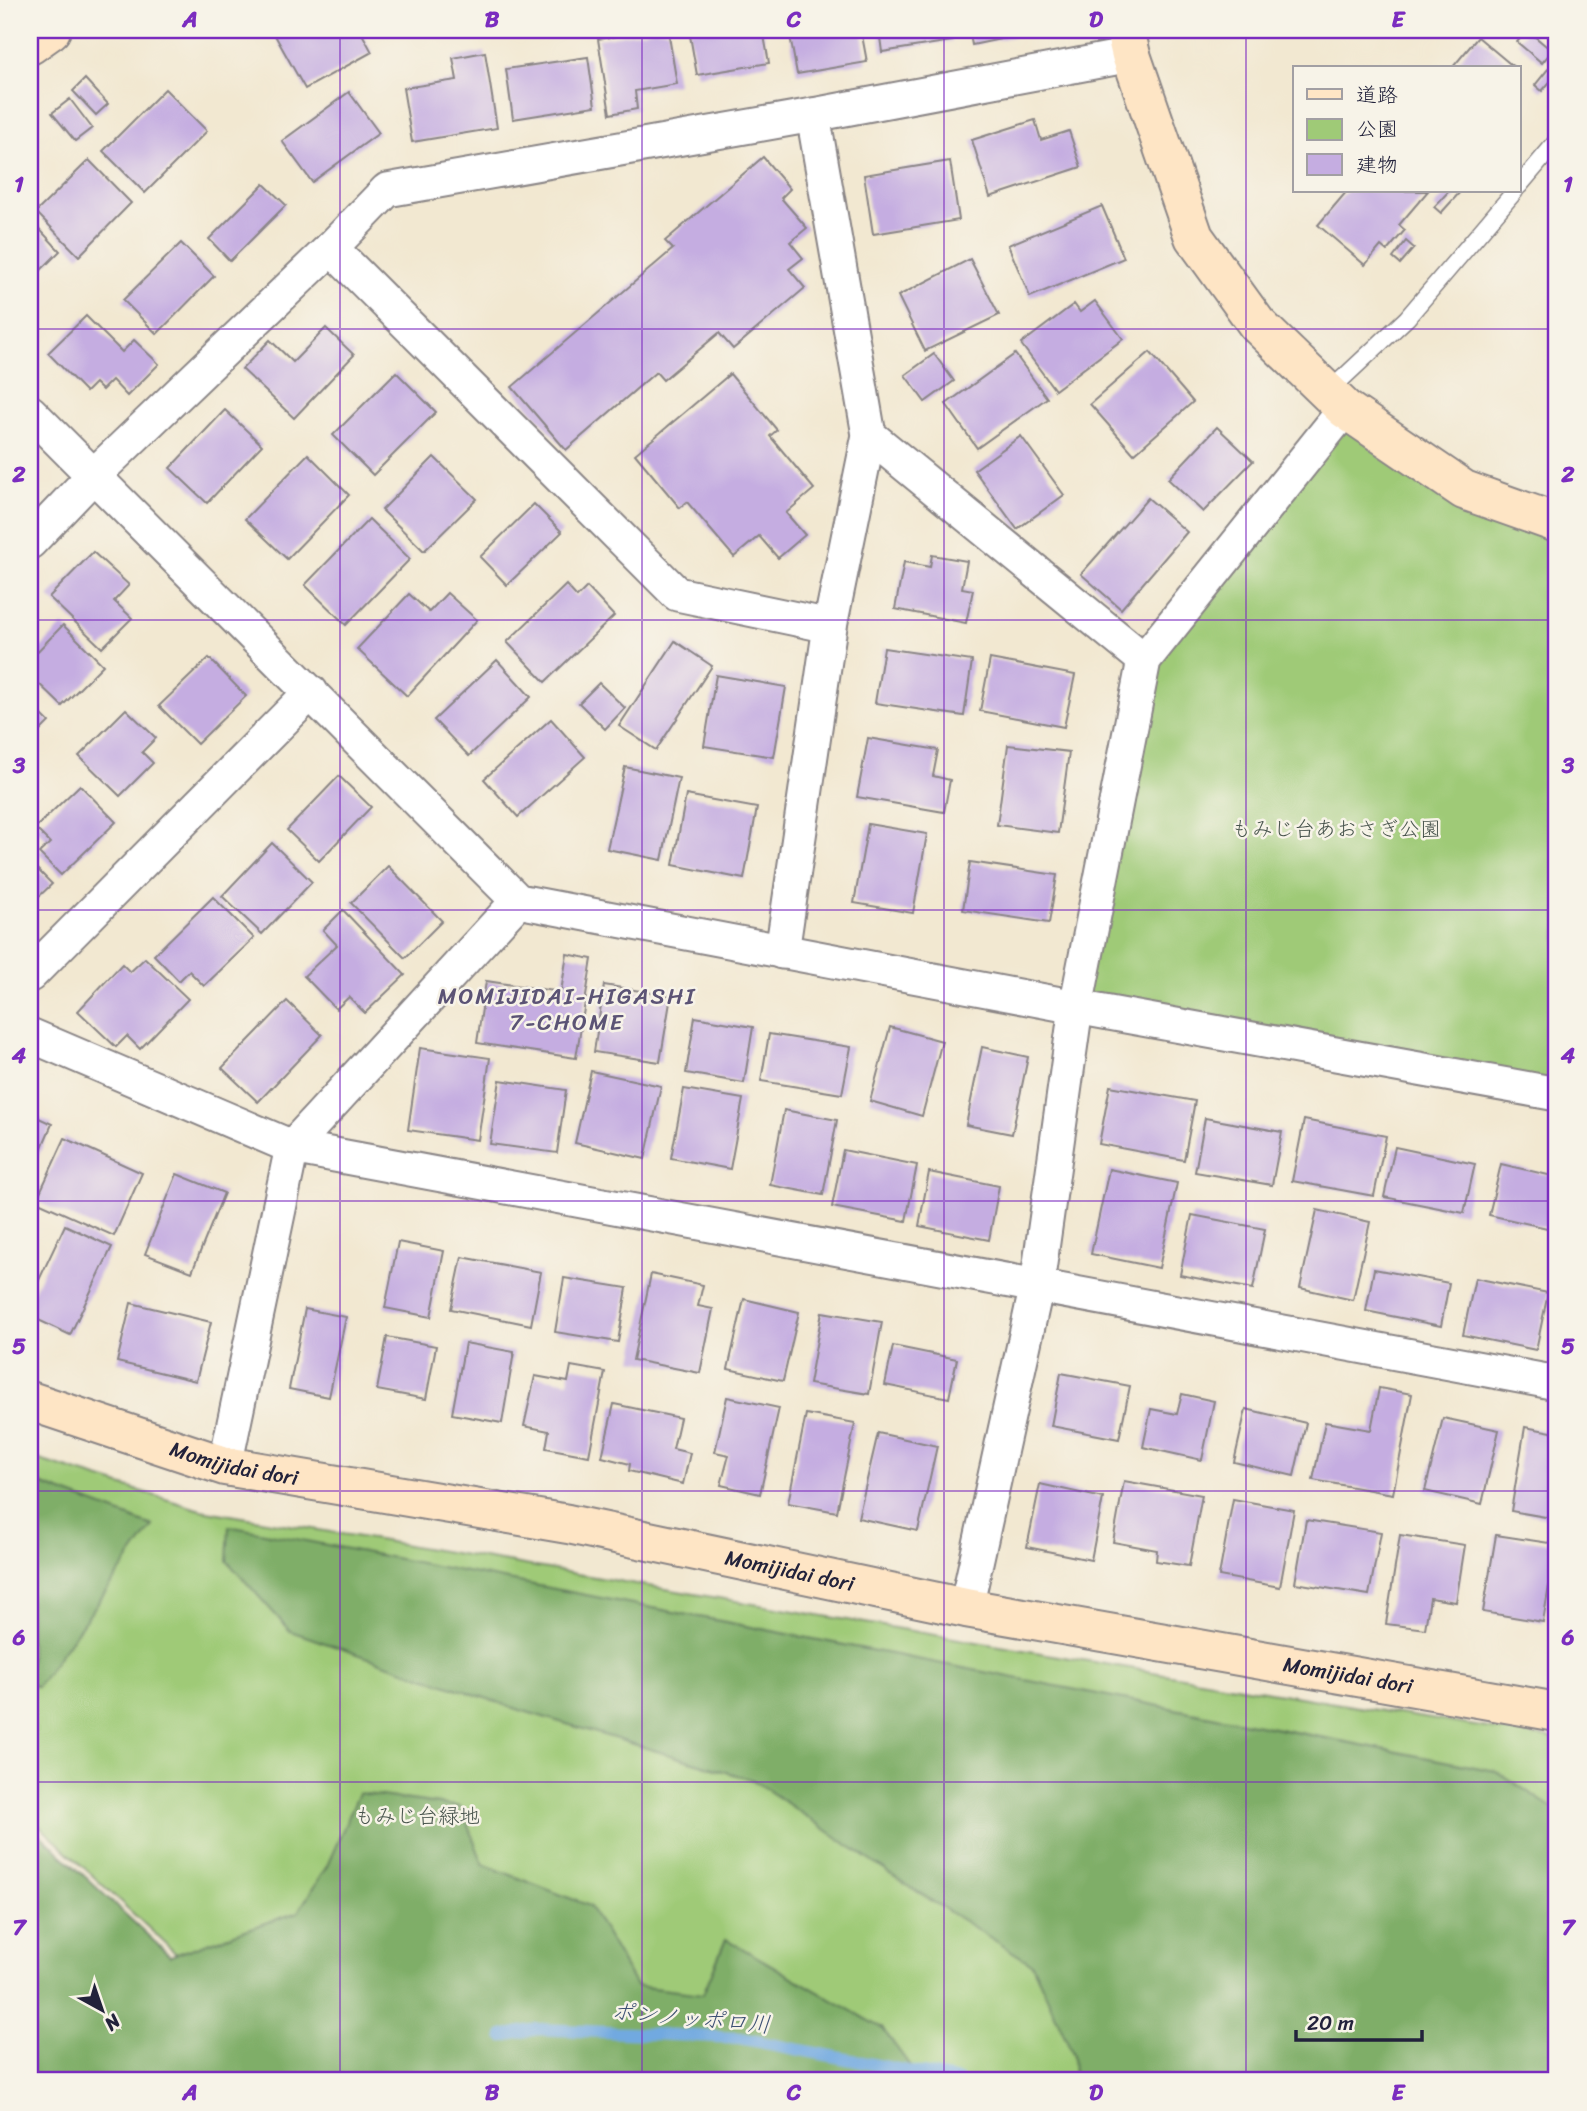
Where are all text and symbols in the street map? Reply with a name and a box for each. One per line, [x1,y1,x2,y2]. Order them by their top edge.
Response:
text: A [181,0,198,40]
text: B [485,0,500,40]
text: C [786,0,802,40]
text: D [1089,0,1104,40]
text: E [1392,0,1407,40]
legend [1293,66,1520,192]
text: 道路 [1356,76,1398,114]
text: 公園 [1356,110,1398,148]
text: 建物 [1356,146,1398,184]
text: 1 [14,164,24,205]
text: 1 [1563,164,1573,205]
text: 2 [11,454,26,495]
text: 2 [1560,454,1575,495]
text: 3 [12,745,26,786]
text: 3 [1561,745,1575,786]
park label: もみじ台あおさぎ公園 [1231,810,1441,848]
district label: MOMIJIDAI-HIGASHI 7-CHOME [438,976,696,1043]
text: 4 [11,1035,27,1076]
text: 4 [1560,1035,1576,1076]
text: 5 [12,1326,26,1367]
text: 5 [1561,1326,1575,1367]
street label: Momijidai dori [165,1430,302,1497]
street label: Momijidai dori [722,1539,859,1603]
text: 6 [11,1617,26,1658]
text: 6 [1560,1617,1575,1658]
street label: Momijidai dori [1280,1645,1417,1705]
park label: もみじ台緑地 [354,1797,480,1835]
text: 7 [12,1907,27,1948]
text: 7 [1561,1907,1576,1948]
north arrow [66,1974,136,2044]
water label: ポンノッポロ川 [610,1991,772,2045]
scale bar [1296,1999,1422,2043]
text: 20 m [1307,2004,1354,2042]
text: N [96,2005,129,2040]
text: A [181,2072,198,2111]
text: B [485,2072,500,2111]
text: C [786,2072,802,2111]
text: D [1089,2072,1104,2111]
text: E [1392,2072,1407,2111]

